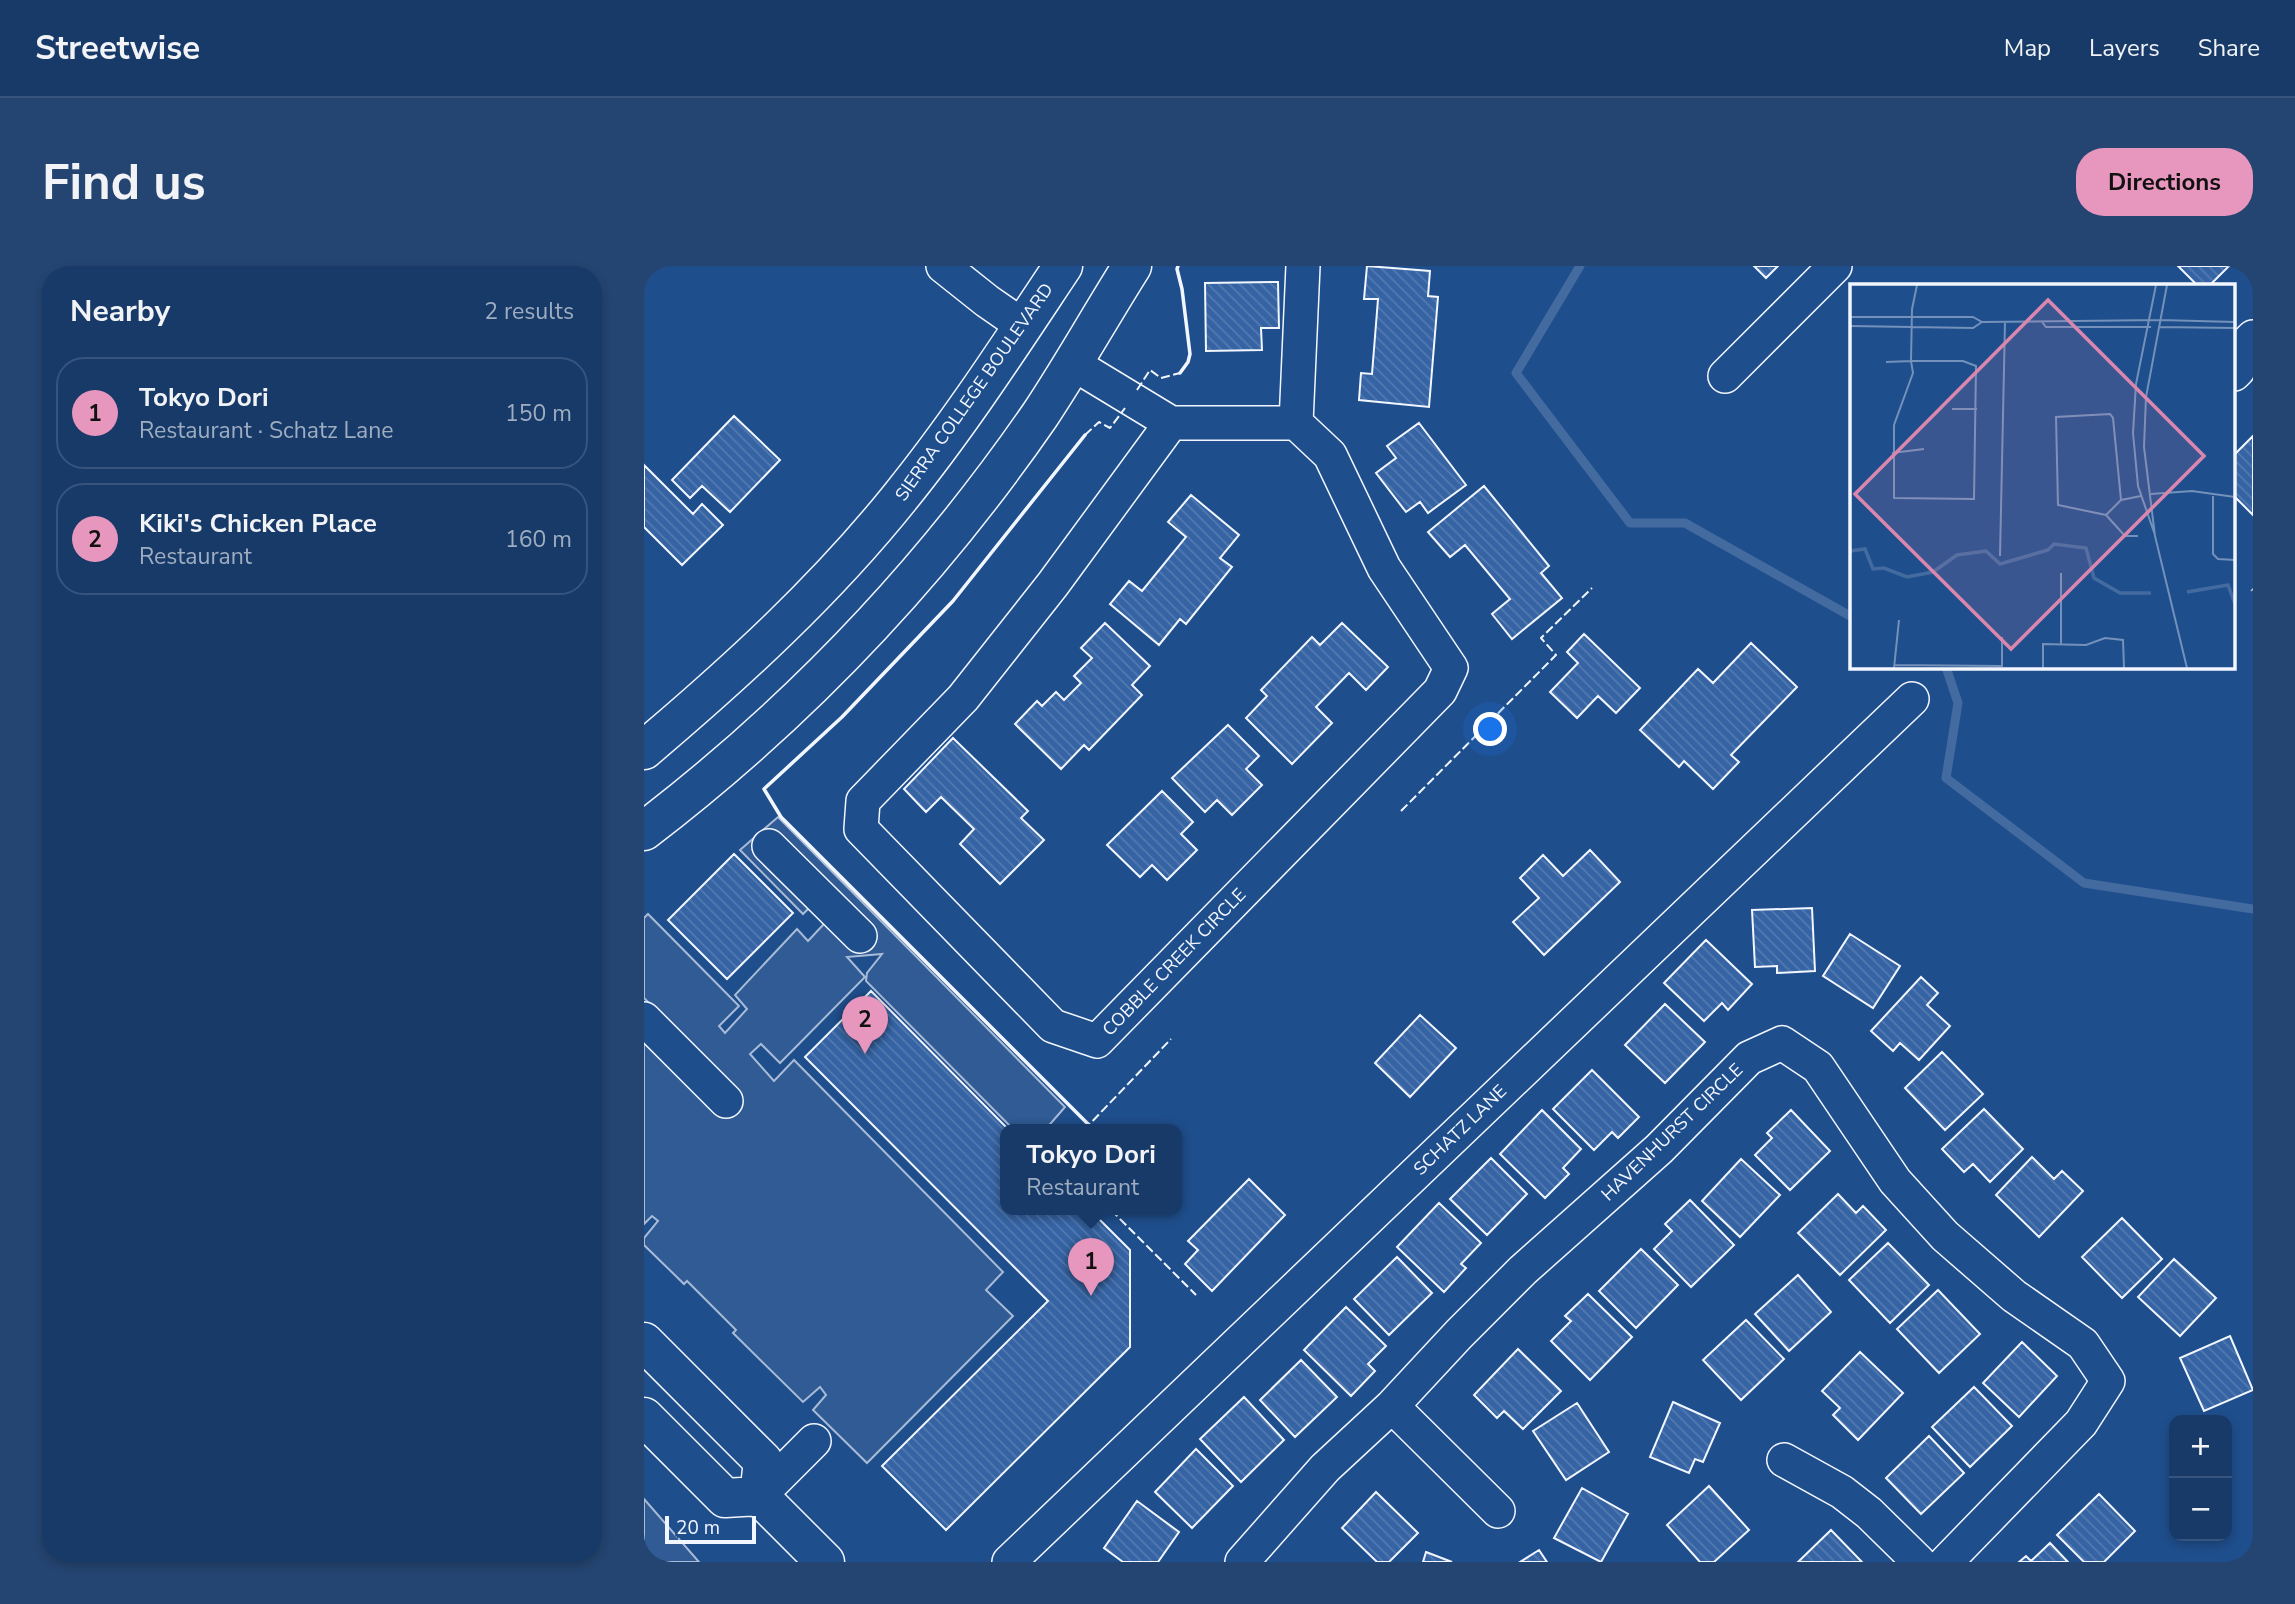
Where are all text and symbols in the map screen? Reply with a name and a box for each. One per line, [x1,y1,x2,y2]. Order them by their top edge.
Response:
text: Streetwise [35,26,200,71]
text: Map [2004,32,2051,64]
text: Layers [2089,32,2160,64]
text: Share [2198,32,2260,64]
button: Directions [2076,148,2253,216]
text: Find us [42,149,206,216]
street label: SIERRA COLLEGE BOULEVARD [889,278,1059,506]
inset map [1850,284,2235,668]
text: Nearby [70,291,170,332]
text: 2 results [484,296,574,327]
text: Tokyo Dori [139,380,269,415]
text: 1 [88,398,102,429]
text: 150 m [505,398,572,429]
text: Restaurant · Schatz Lane [139,415,394,446]
text: Kiki's Chicken Place [139,506,377,541]
text: 2 [88,524,102,555]
text: 160 m [505,524,572,555]
text: Restaurant [139,541,252,572]
your location [1473,712,1507,746]
street label: COBBLE CREEK CIRCLE [1097,883,1251,1041]
pin: 2 [842,996,888,1054]
street label: HAVENHURST CIRCLE [1596,1058,1748,1206]
street label: SCHATZ LANE [1408,1079,1512,1181]
popup [1000,1124,1182,1215]
text: Tokyo Dori [1026,1137,1156,1172]
text: Restaurant [1026,1172,1139,1203]
pin: 1 [1068,1238,1114,1296]
map controls [2169,1415,2232,1541]
button: + [2169,1415,2232,1478]
button: − [2169,1478,2232,1541]
scale bar [665,1513,756,1545]
text: 20 m [676,1515,720,1541]

